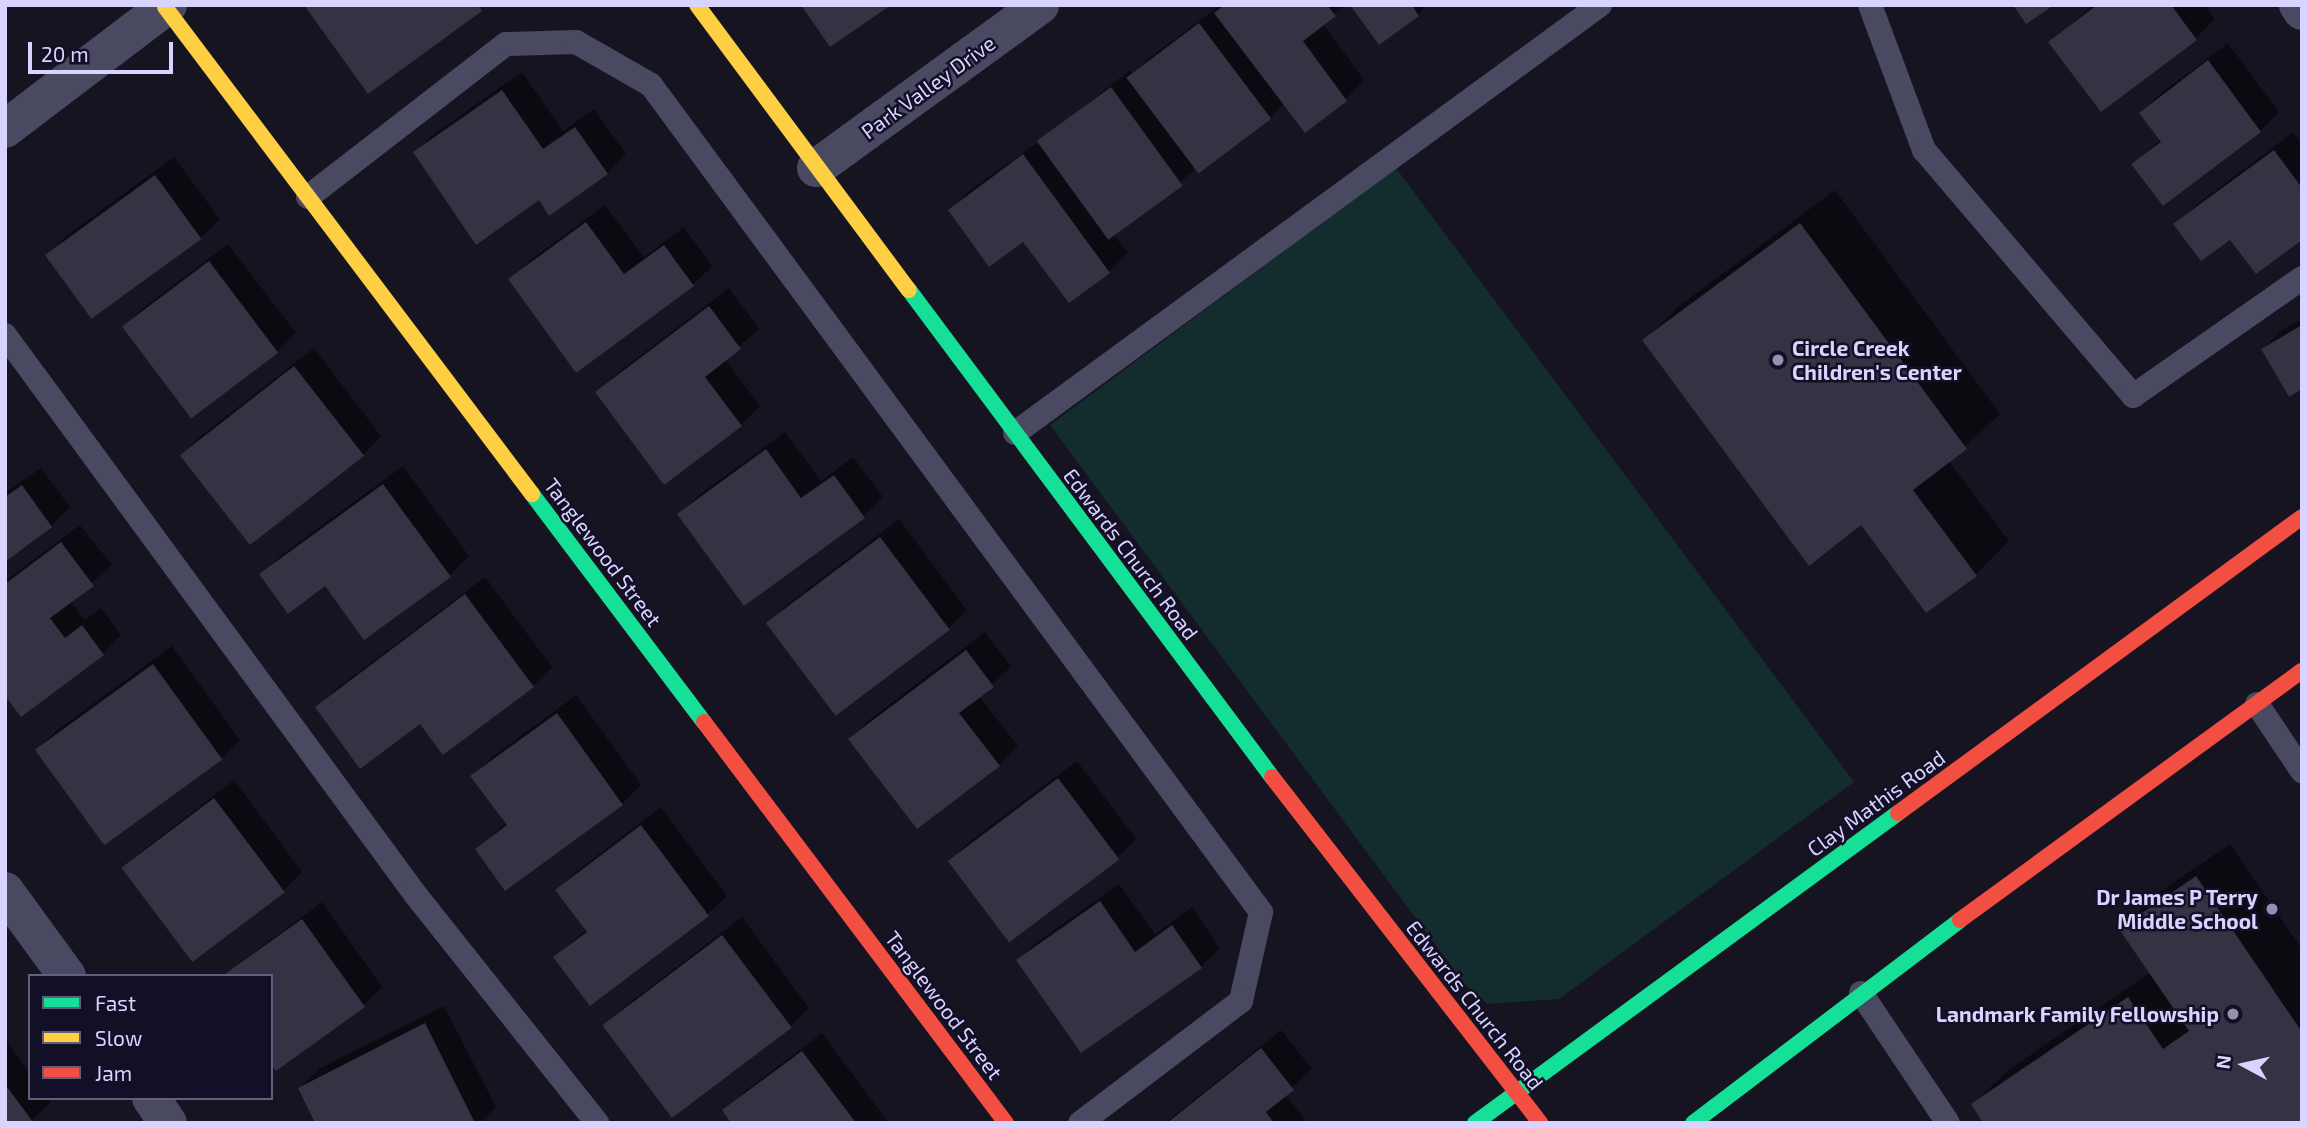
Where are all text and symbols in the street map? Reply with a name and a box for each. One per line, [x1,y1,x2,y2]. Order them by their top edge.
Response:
scale bar [32,28,177,72]
street label: Park Valley Drive [856,30,1000,144]
text: 20 m [41,41,89,66]
place label: Circle Creek Children's Center [1792,335,1962,385]
marker: Circle Creek Children's Center [1770,352,1786,368]
street label: Edwards Church Road [1058,463,1204,645]
street label: Tanglewood Street [539,473,667,631]
street label: Clay Mathis Road [1802,744,1950,862]
place label: Dr James P Terry Middle School [2095,884,2258,934]
marker: Dr James P Terry Middle School [2264,901,2280,917]
street label: Edwards Church Road [1401,915,1549,1095]
street label: Tanglewood Street [880,926,1008,1084]
legend [28,974,273,1100]
text: Fast [95,990,136,1015]
place label: Landmark Family Fellowship [1935,1001,2219,1027]
marker: Landmark Family Fellowship [2225,1006,2241,1022]
text: Slow [95,1025,142,1050]
north arrow [2209,1030,2279,1100]
text: N [2210,1054,2235,1070]
text: Jam [95,1060,132,1085]

